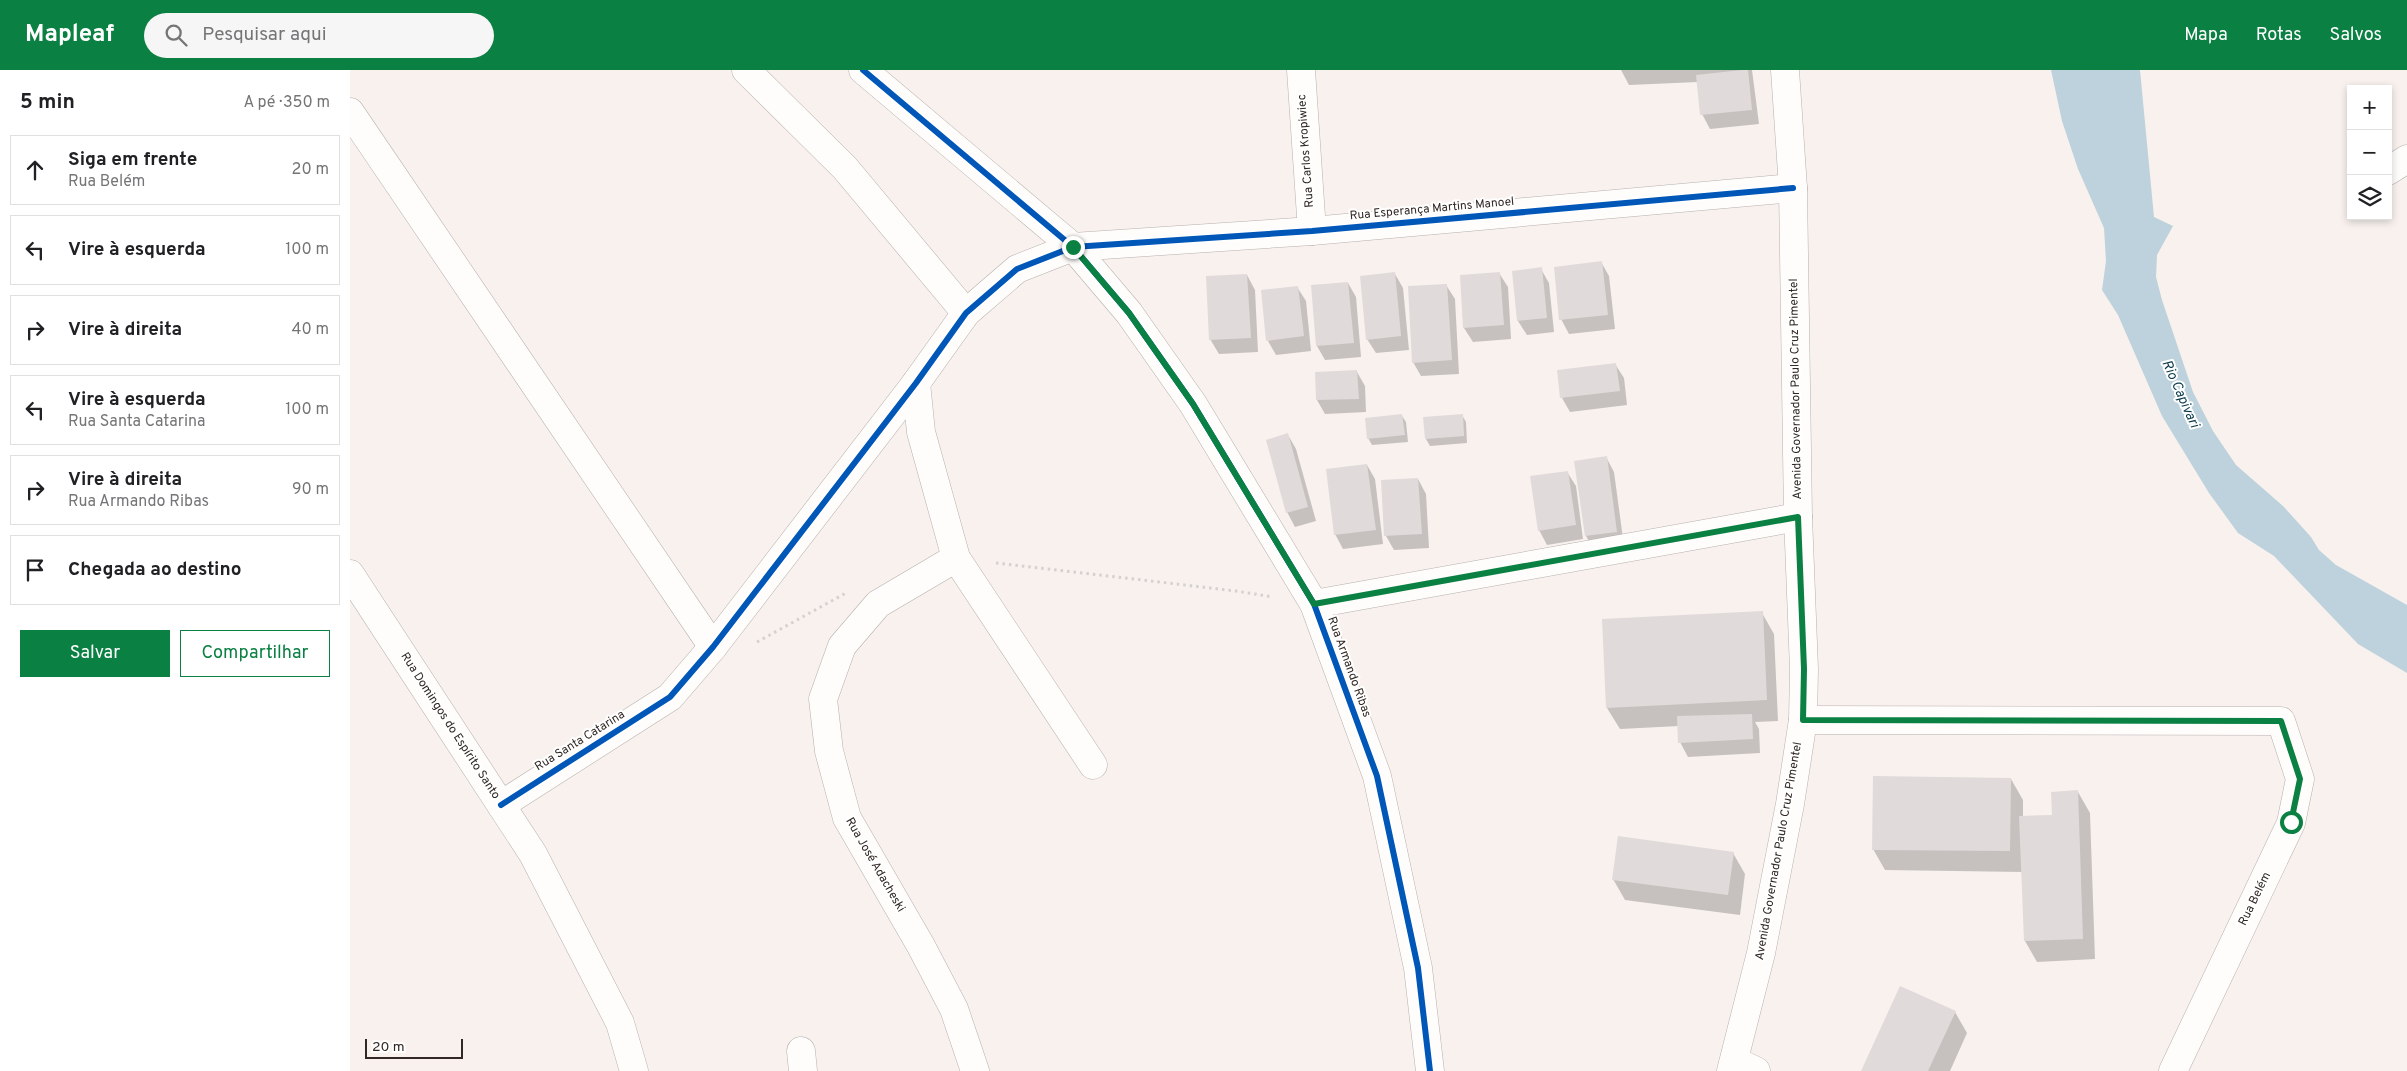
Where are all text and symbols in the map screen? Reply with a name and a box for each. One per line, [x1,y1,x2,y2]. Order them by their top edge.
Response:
search box [144,13,494,58]
text: Mapleaf [25,20,114,50]
icon: search [162,21,190,49]
text: Pesquisar aqui [202,23,326,47]
text: Mapa [2184,24,2228,47]
text: Rotas [2256,24,2302,47]
text: Salvos [2330,24,2382,47]
map controls [2347,85,2392,220]
button: + [2347,85,2392,130]
text: 5 min [20,89,75,116]
text: A pé · 350 m [243,93,330,113]
street label: Rua Carlos Kropiwiec [1294,94,1318,208]
button: − [2347,130,2392,175]
text: Siga em frente [68,148,197,172]
icon: ahead [21,156,49,184]
text: 20 m [292,160,329,180]
text: Rua Belém [68,172,145,192]
button: layers [2347,175,2392,220]
street label: Rua Esperança Martins Manoel [1349,194,1515,224]
icon: left [21,236,49,264]
route end [1062,236,1085,259]
text: Vire à esquerda [68,238,206,262]
text: 100 m [285,240,329,260]
street label: Avenida Governador Paulo Cruz Pimentel [1786,278,1806,500]
icon: right [21,316,49,344]
text: Vire à direita [68,318,182,342]
text: 40 m [291,320,329,340]
water label: Rio Capivari [2157,357,2203,432]
text: Vire à esquerda [68,388,206,412]
icon: left [21,396,49,424]
text: 100 m [285,400,329,420]
text: Rua Santa Catarina [68,412,206,432]
text: Vire à direita [68,468,182,492]
icon: right [21,476,49,504]
text: 90 m [292,480,329,500]
text: Rua Armando Ribas [68,492,209,512]
icon: arrive [21,556,49,584]
text: Chegada ao destino [68,558,242,582]
street label: Rua Armando Ribas [1323,615,1375,719]
button: Salvar [20,630,170,677]
button: Compartilhar [180,630,330,677]
street label: Rua Domingos do Espírito Santo [396,650,504,803]
street label: Rua Santa Catarina [532,707,628,775]
street label: Avenida Governador Paulo Cruz Pimentel [1752,741,1806,961]
route start [2280,811,2303,834]
street label: Rua José Adacheski [841,815,909,915]
street label: Rua Belém [2235,869,2275,929]
scale bar [365,1036,462,1059]
text: 20 m [372,1039,405,1056]

